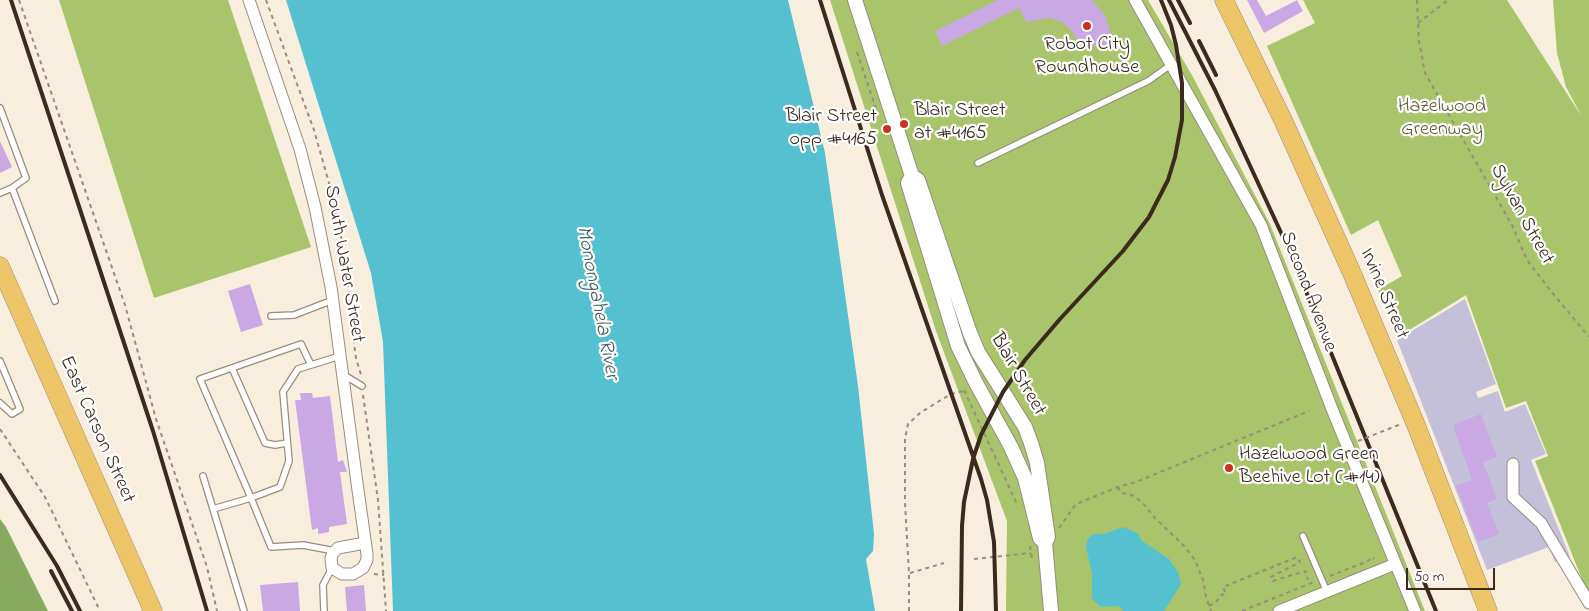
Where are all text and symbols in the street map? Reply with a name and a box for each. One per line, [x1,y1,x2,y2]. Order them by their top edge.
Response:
marker: Robot City Roundhouse [1081,20,1093,32]
place label: Robot City Roundhouse [1035,34,1139,81]
park label: Hazelwood Greenway [1398,96,1486,143]
place label: Blair Street at #4165 [914,100,1006,147]
place label: Blair Street opp #4165 [785,106,877,153]
marker: Blair Street at #4165 [898,118,910,130]
marker: Blair Street opp #4165 [881,123,893,135]
street label: Sylvan Street [1484,161,1558,269]
street label: South Water Street [317,183,369,345]
water label: Monongahela River [569,224,623,382]
street label: Second Avenue [1273,228,1341,356]
street label: Irvine Street [1353,245,1413,343]
street label: Blair Street [984,329,1050,421]
street label: East Carson Street [53,353,139,507]
place label: Hazelwood Green Beehive Lot (#14) [1239,444,1380,491]
marker: Hazelwood Green Beehive Lot (#14) [1223,462,1235,474]
scale bar [1409,558,1498,590]
text: 50 m [1414,566,1444,588]

